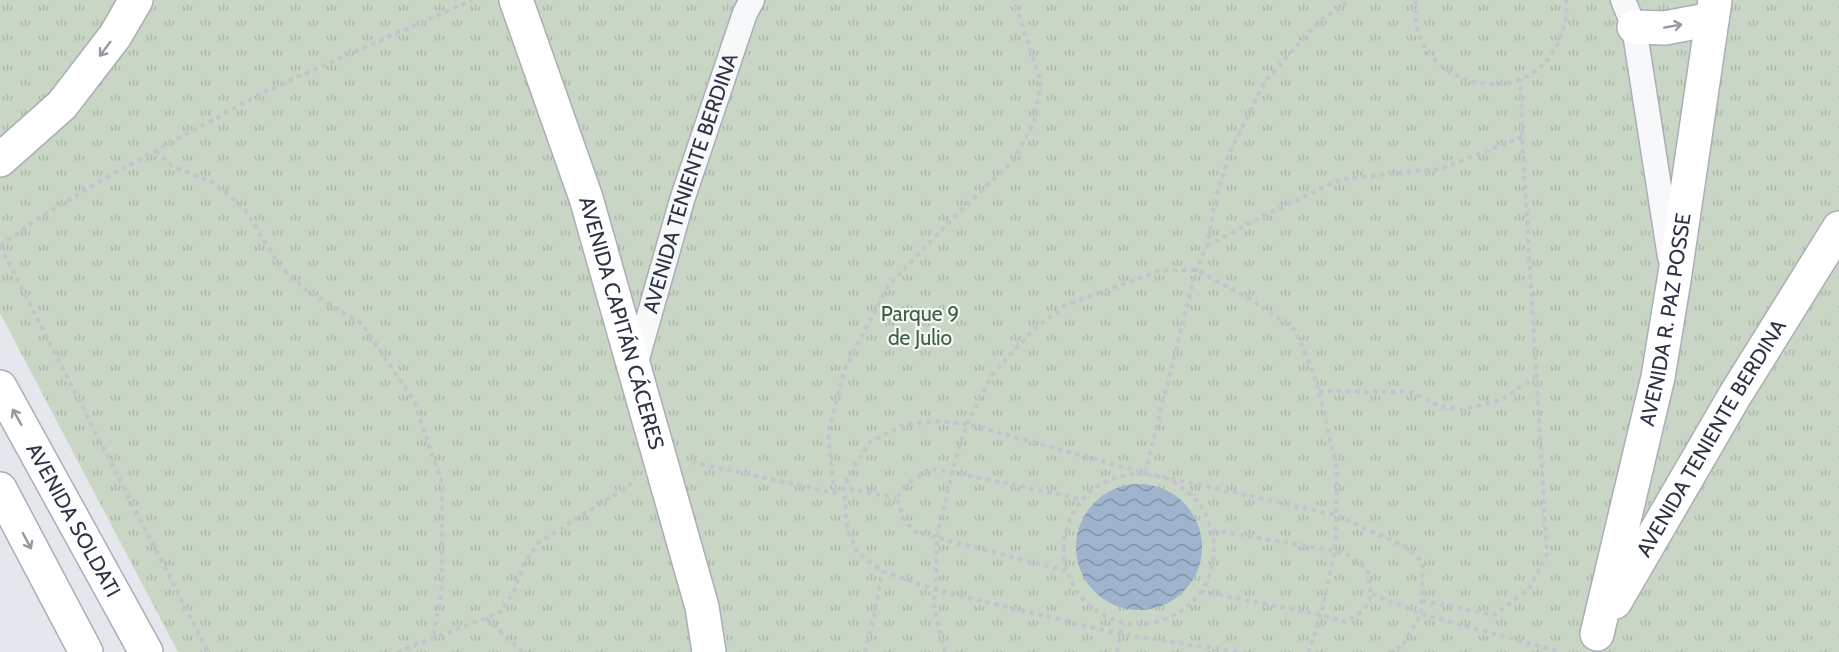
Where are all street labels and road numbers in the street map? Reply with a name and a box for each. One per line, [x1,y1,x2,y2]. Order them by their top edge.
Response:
street label: AVENIDA TENIENTE BERDINA [637,50,743,316]
street label: AVENIDA CAPITÁN CÁCERES [574,194,670,452]
street label: AVENIDA R. PAZ POSSE [1634,211,1696,428]
street label: AVENIDA TENIENTE BERDINA [1631,315,1791,561]
street label: AVENIDA SOLDATI [21,439,126,601]

